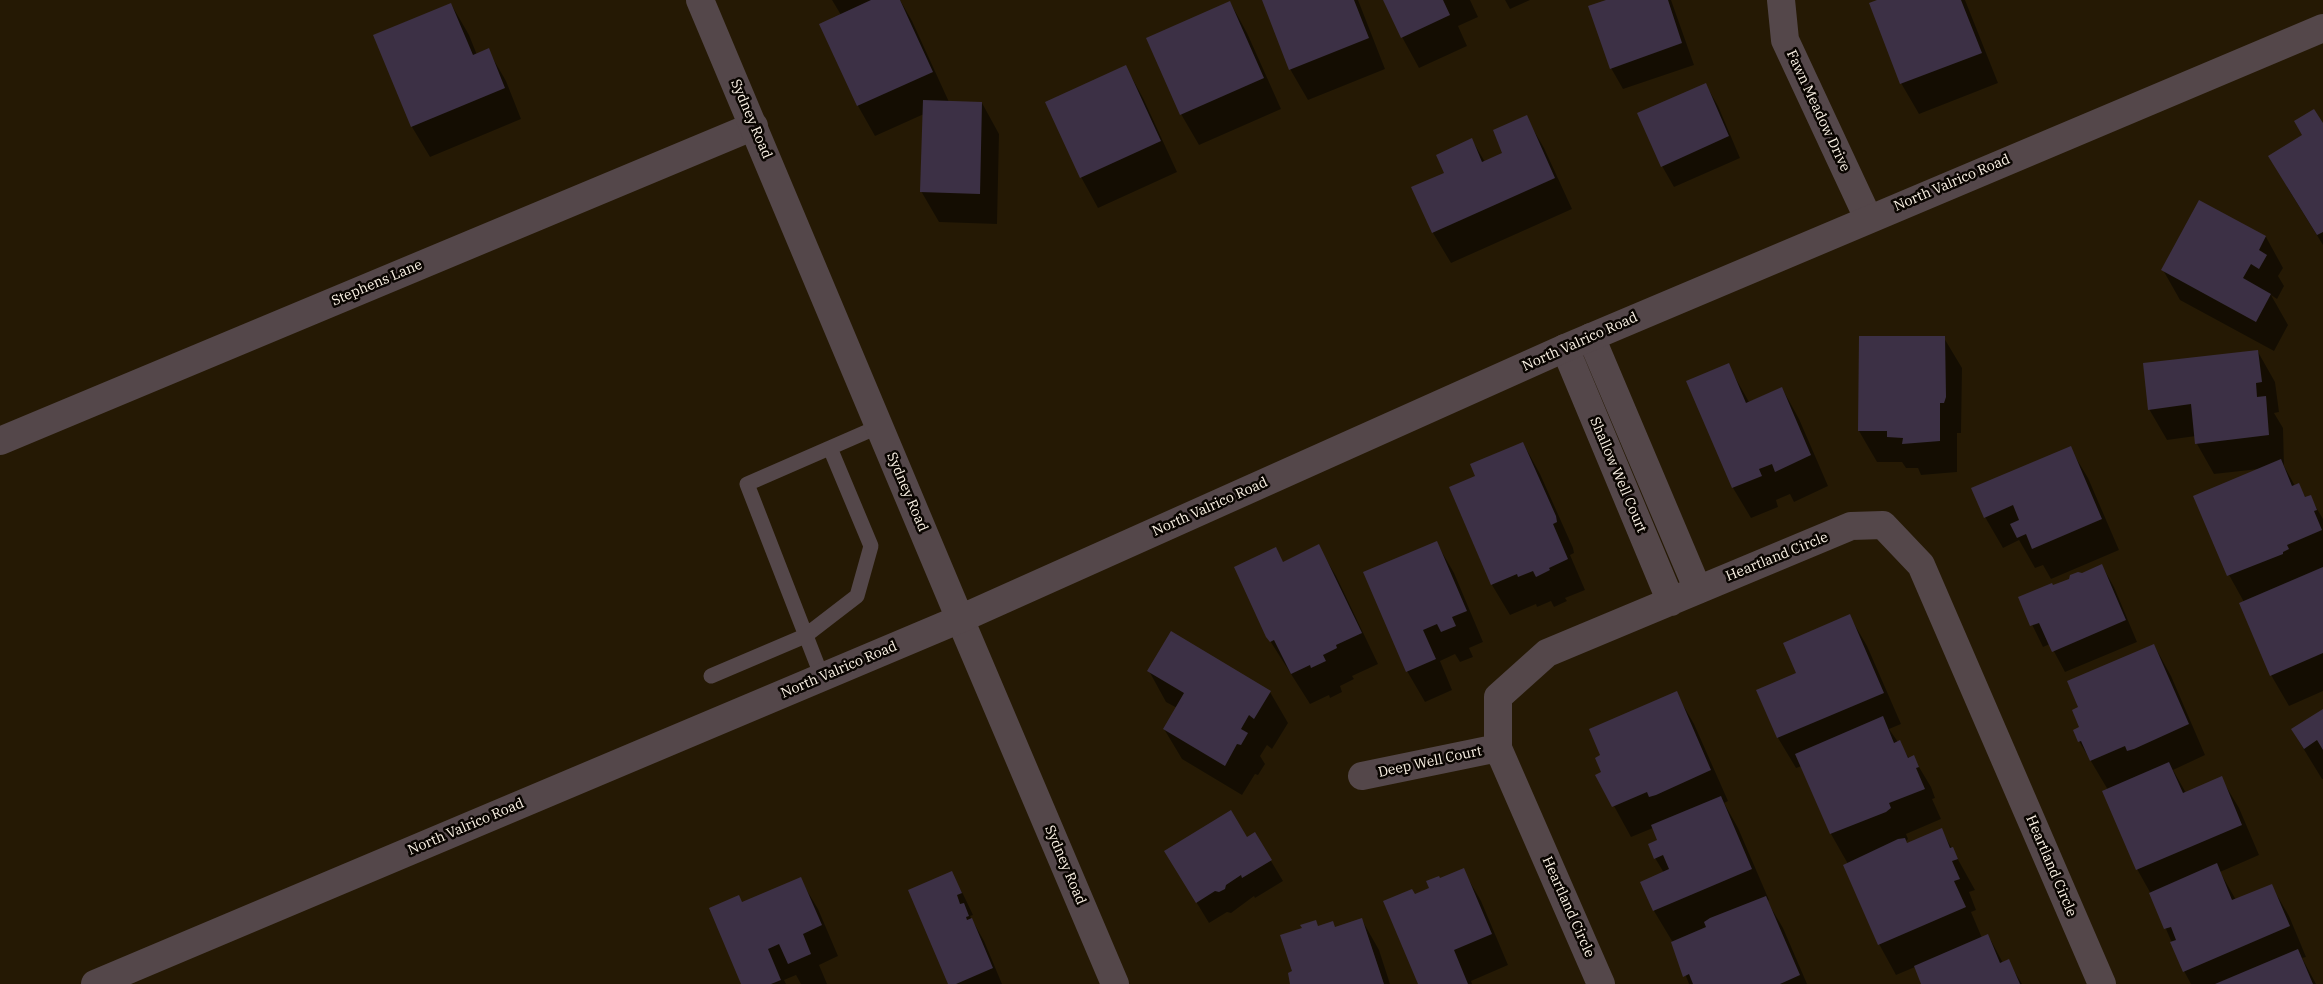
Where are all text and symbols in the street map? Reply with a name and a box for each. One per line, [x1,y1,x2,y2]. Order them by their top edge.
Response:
street label: Fawn Meadow Drive [1782,48,1854,174]
street label: Sydney Road [727,77,775,161]
street label: North Valrico Road [1891,151,2013,215]
street label: Stephens Lane [329,256,425,310]
street label: North Valrico Road [1520,309,1640,375]
street label: Shallow Well Court [1586,415,1650,535]
street label: Sydney Road [883,450,931,534]
street label: North Valrico Road [1150,474,1270,540]
street label: Heartland Circle [1723,529,1831,585]
street label: North Valrico Road [778,638,900,702]
street label: Deep Well Court [1377,743,1483,781]
street label: North Valrico Road [405,795,527,859]
street label: Heartland Circle [2022,813,2080,919]
street label: Sydney Road [1041,823,1089,907]
street label: Heartland Circle [1538,854,1598,960]

